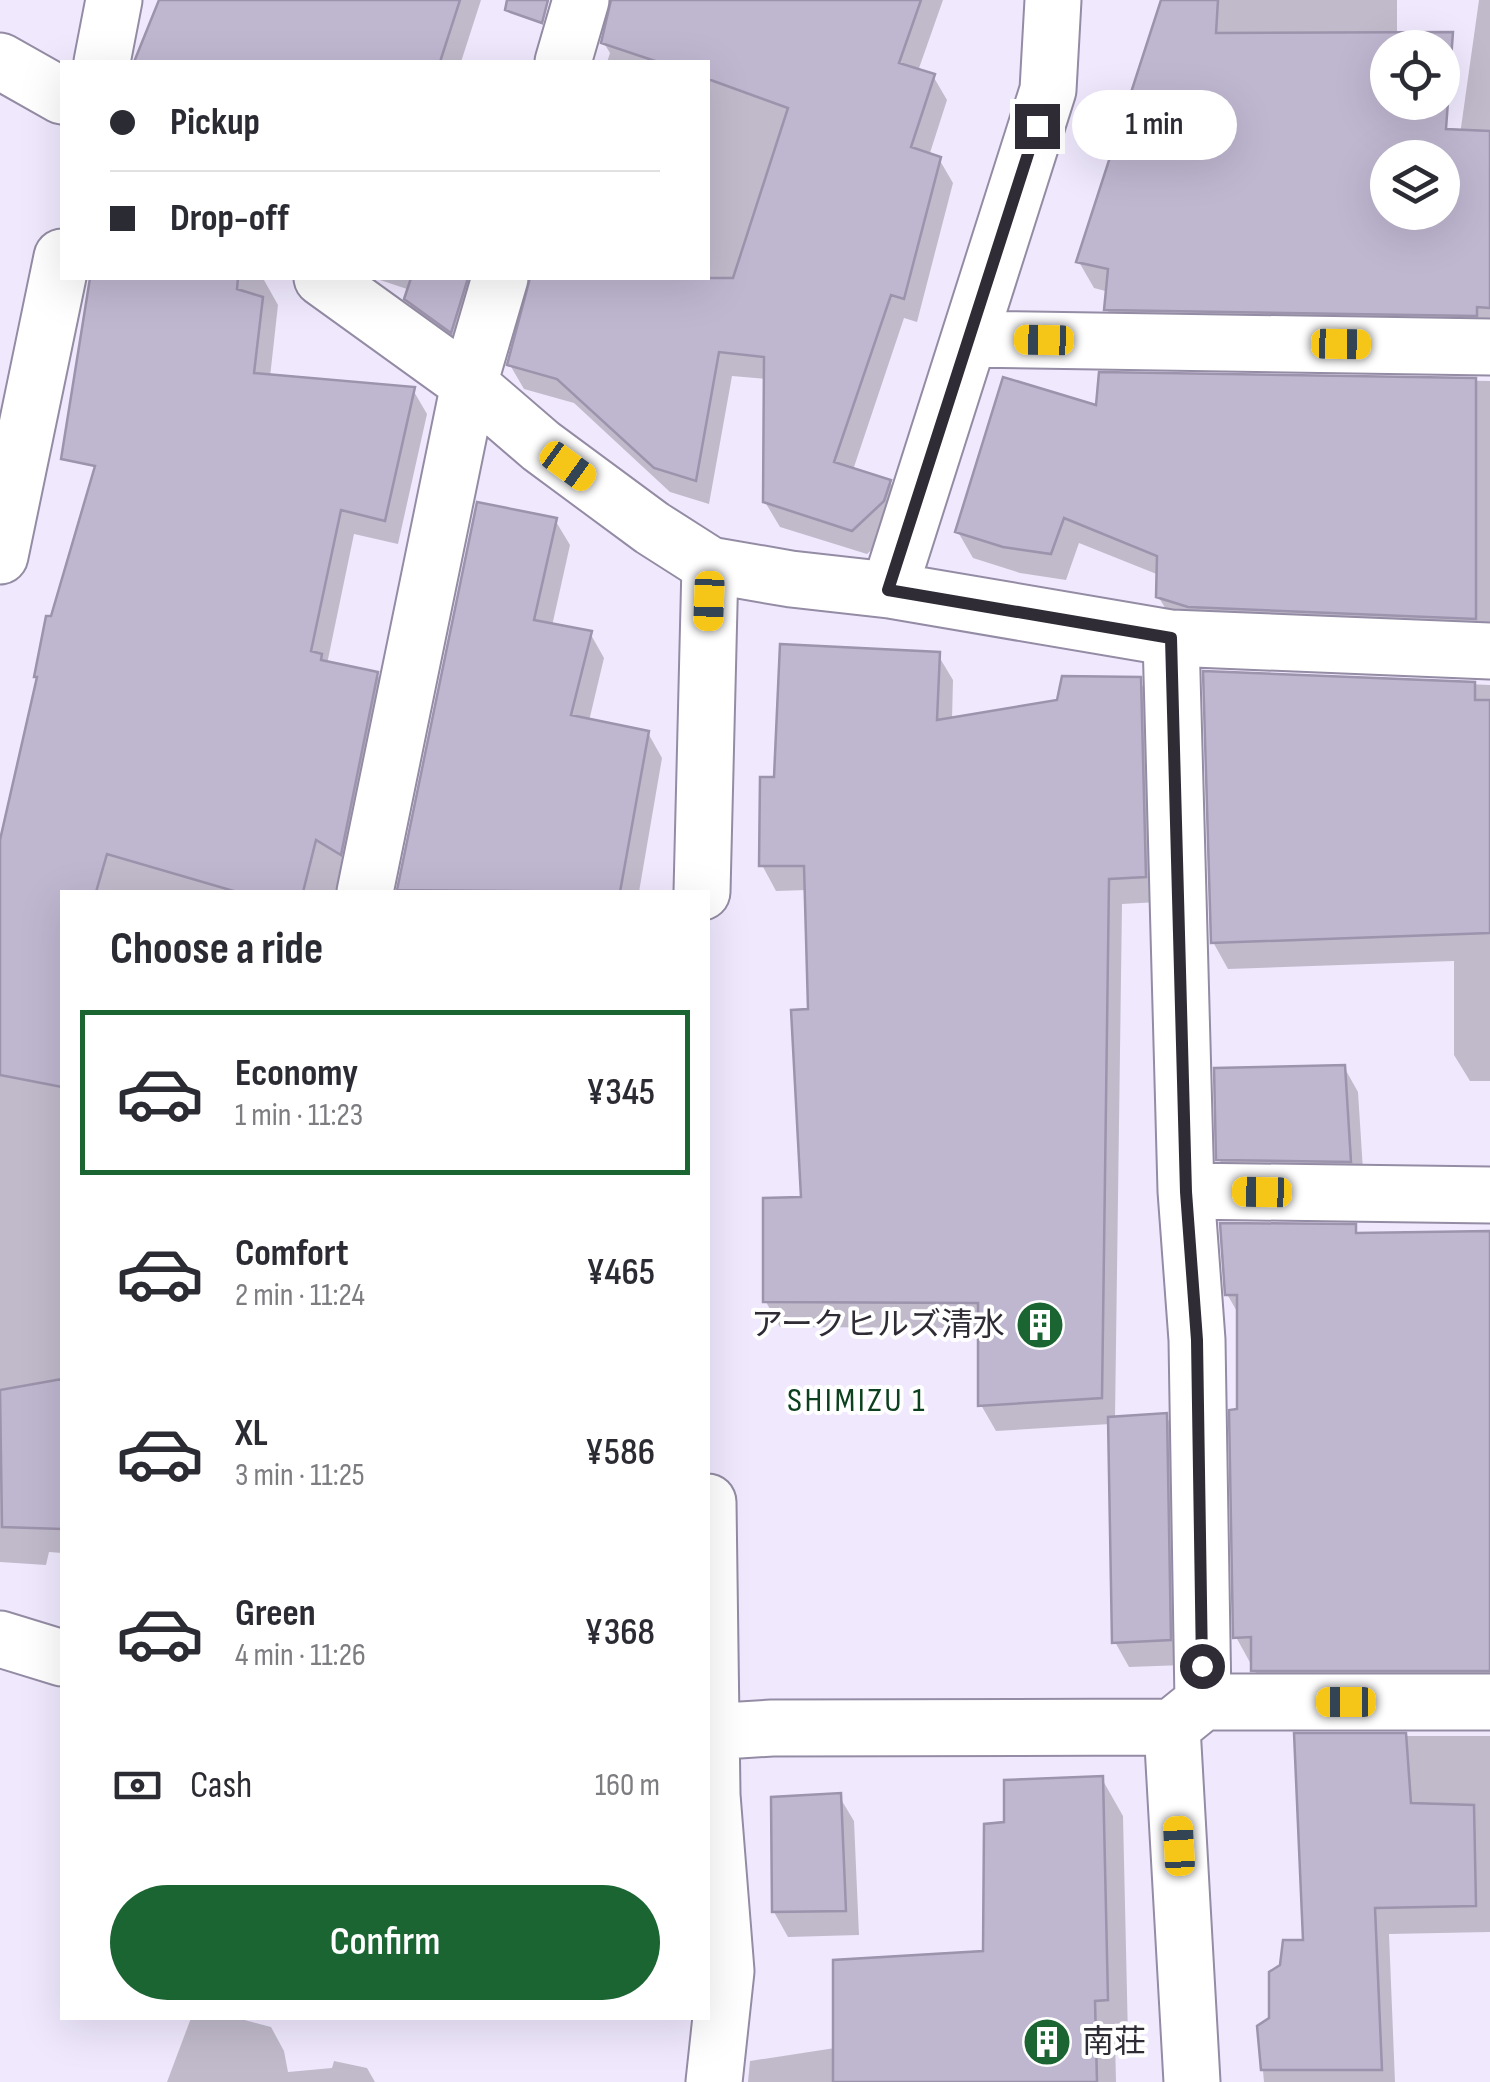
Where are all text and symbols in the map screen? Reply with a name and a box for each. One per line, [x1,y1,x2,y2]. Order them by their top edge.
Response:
map controls [1370,30,1460,230]
button: locate [1370,30,1460,120]
callout: 1 min [1072,91,1237,161]
text: Pickup [170,100,260,145]
route end [1015,104,1060,149]
text: 1 min [1125,105,1184,144]
button: layers [1370,140,1460,230]
text: Drop-off [170,196,289,241]
car [1014,324,1074,356]
car [1311,328,1371,360]
car [535,436,601,496]
car [693,570,725,632]
text: Choose a ride [110,922,323,977]
icon: car [115,1048,205,1138]
text: Economy [235,1051,358,1096]
text: ¥345 [586,1070,655,1115]
text: 1 min · 11:23 [235,1096,363,1135]
car [1232,1176,1292,1208]
icon: car [115,1228,205,1318]
text: Comfort [235,1231,349,1276]
text: ¥465 [586,1250,655,1295]
text: 2 min · 11:24 [235,1276,365,1315]
building icon: アークヒルズ清水 [1014,1299,1066,1351]
place label: アークヒルズ清水 [751,1306,1005,1345]
district label: SHIMIZU 1 [787,1379,927,1422]
icon: car [115,1408,205,1498]
text: XL [235,1411,268,1456]
text: ¥586 [585,1430,655,1475]
text: 3 min · 11:25 [235,1456,365,1495]
icon: car [115,1588,205,1678]
text: Green [235,1591,316,1636]
text: ¥368 [584,1610,655,1655]
text: 4 min · 11:26 [235,1636,366,1675]
route start [1180,1644,1225,1689]
car [1316,1687,1376,1717]
icon: cash [110,1758,165,1813]
text: Cash [190,1763,252,1808]
text: 160 m [595,1766,660,1805]
car [1162,1815,1196,1877]
button: Confirm [110,1885,660,2000]
building icon: 南荘 [1021,2016,1073,2068]
place label: 南荘 [1082,2023,1146,2062]

